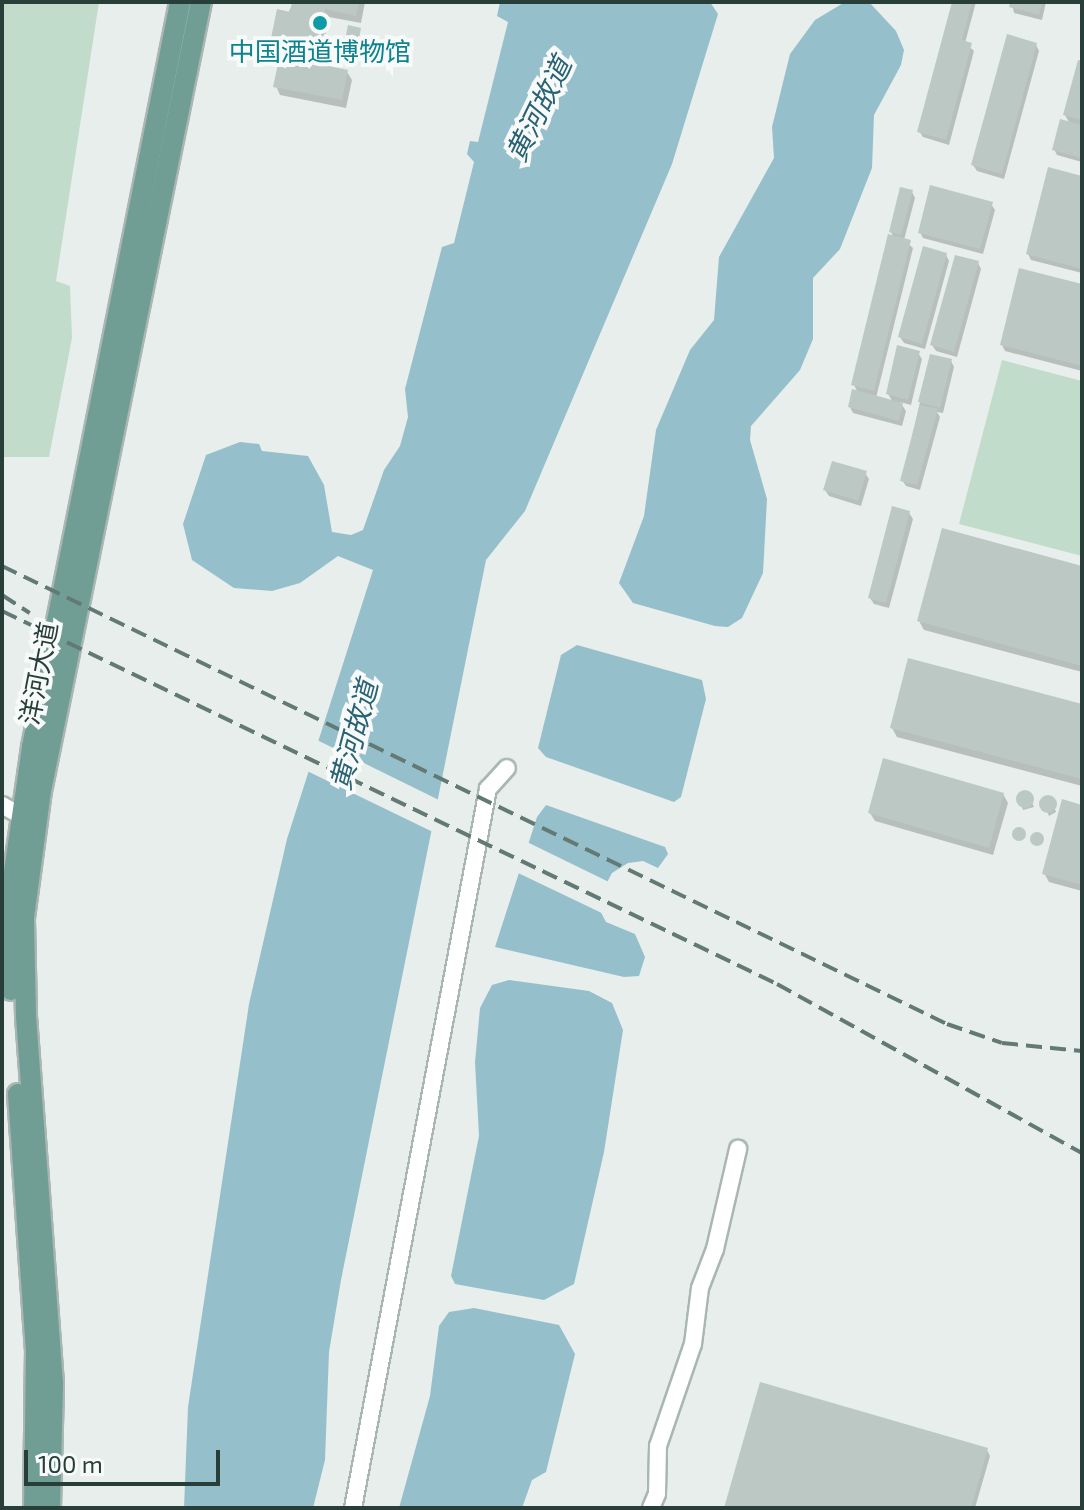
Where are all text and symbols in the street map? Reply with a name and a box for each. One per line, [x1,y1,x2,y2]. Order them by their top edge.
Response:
marker: 中国酒道博物馆 [311,14,329,32]
place label: 中国酒道博物馆 [229,35,411,67]
water label: 黄河故道 [498,51,578,167]
street label: 洋河大道 [13,619,63,727]
water label: 黄河故道 [322,677,384,793]
scale bar [28,1434,224,1484]
text: 100 m [38,1449,103,1478]

